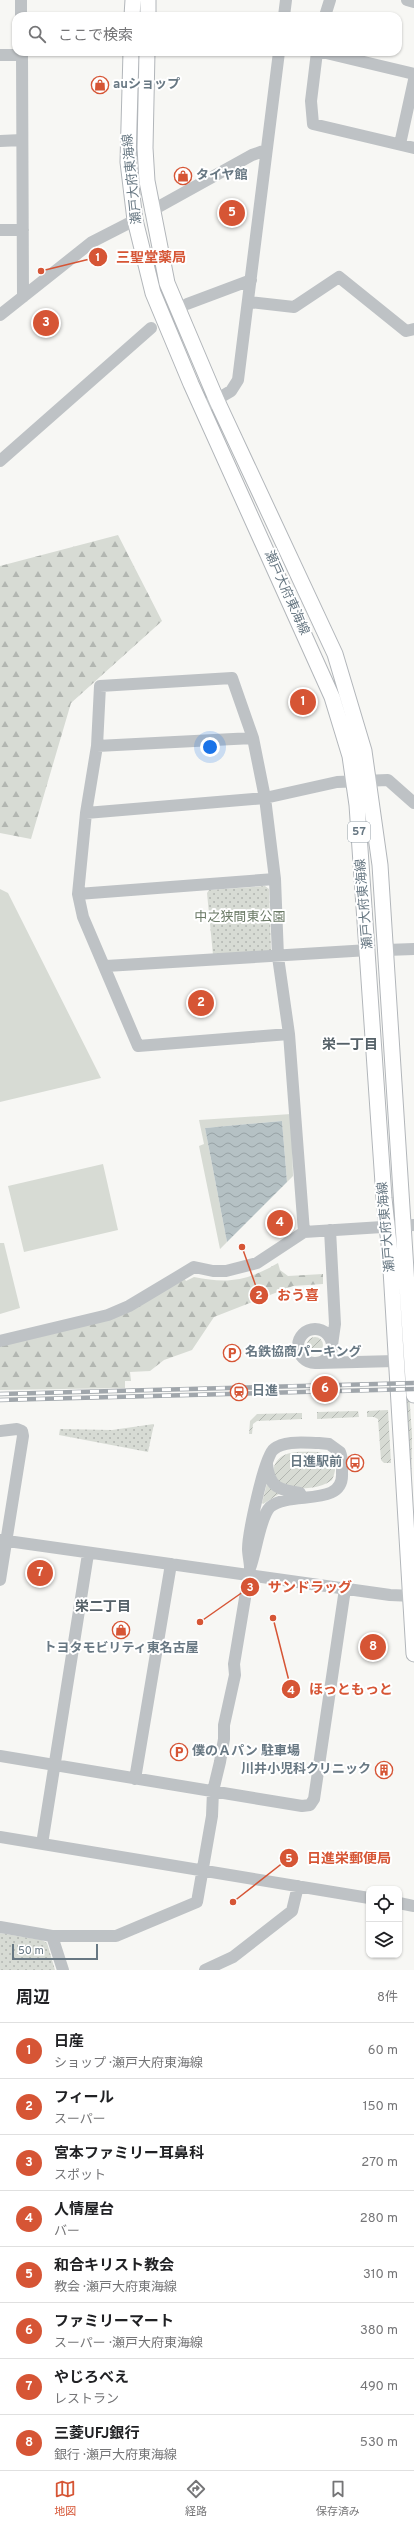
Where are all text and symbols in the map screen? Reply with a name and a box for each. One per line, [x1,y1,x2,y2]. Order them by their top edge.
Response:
search box [12,12,402,56]
icon: search [26,23,48,45]
text: ここで検索 [58,27,133,46]
shop icon: auショップ [90,75,110,95]
place label: auショップ [113,77,180,93]
street label: 瀬戸大府東海線 [119,133,146,225]
shop icon: タイヤ館 [173,166,193,186]
place label: タイヤ館 [196,168,248,184]
pin: 5 [219,198,245,228]
callout: 三聖堂薬局 [88,244,194,270]
text: 1 [96,250,100,266]
text: 三聖堂薬局 [116,250,186,267]
pin: 3 [33,308,59,338]
street label: 瀬戸大府東海線 [260,548,313,638]
pin: 1 [290,687,316,717]
your location [200,737,220,757]
road number: 57 [348,822,370,842]
street label: 瀬戸大府東海線 [352,858,377,950]
park label: 中之狭間東公園 [194,910,286,926]
pin: 2 [188,988,214,1018]
district label: 栄一丁目 [322,1037,378,1054]
street label: 瀬戸大府東海線 [374,1181,399,1273]
pin: 4 [267,1208,293,1238]
callout: おう喜 [249,1282,327,1308]
text: 2 [255,1288,263,1304]
text: おう喜 [277,1288,319,1305]
parking icon: 名鉄協商パーキング [222,1343,242,1363]
place label: 名鉄協商パーキング [245,1344,362,1361]
pin: 6 [312,1374,338,1404]
station icon: 日進 [229,1382,249,1402]
place label: 日進 [252,1383,278,1400]
bus stop icon: 日進駅前 [345,1453,365,1473]
place label: 日進駅前 [290,1454,342,1471]
pin: 7 [27,1558,53,1588]
callout: サンドラッグ [240,1574,360,1600]
text: サンドラッグ [268,1579,352,1597]
text: 3 [246,1580,254,1596]
district label: 栄二丁目 [75,1599,131,1616]
shop icon: トヨタモビリティ東名古屋 [111,1620,131,1640]
pin: 8 [360,1632,386,1662]
place label: トヨタモビリティ東名古屋 [43,1640,199,1657]
callout: ほっともっと [281,1676,401,1702]
text: ほっともっと [309,1682,393,1699]
text: 4 [287,1683,295,1699]
parking icon: 僕のＡパン 駐車場 [169,1742,189,1762]
place label: 僕のＡパン 駐車場 [192,1743,300,1760]
building icon: 川井小児科クリニック [374,1760,394,1780]
place label: 川井小児科クリニック [241,1761,371,1778]
callout: 日進栄郵便局 [279,1845,399,1871]
text: 5 [285,1851,293,1867]
text: 日進栄郵便局 [307,1851,391,1868]
map controls [366,1886,402,1958]
button: locate [366,1886,402,1922]
button: layers [366,1922,402,1958]
scale bar [12,1942,98,1961]
text: 50 m [18,1944,44,1958]
text: 周辺 [16,1988,50,2010]
text: 8件 [377,1990,398,2006]
text: 日産 [54,2033,84,2052]
text: 1 [26,2043,32,2059]
text: 60 m [368,2043,398,2059]
text: ショップ · 瀬戸大府東海線 [54,2056,203,2072]
text: フィール [54,2089,114,2108]
text: 2 [25,2099,33,2115]
text: 150 m [363,2099,398,2115]
text: スーパー [54,2112,106,2128]
text: 宮本ファミリー耳鼻科 [54,2145,204,2164]
text: 3 [25,2155,33,2171]
text: 270 m [361,2155,398,2171]
text: スポット [54,2168,106,2184]
text: 人情屋台 [54,2201,114,2220]
text: 4 [25,2211,33,2227]
text: 280 m [360,2211,398,2227]
text: バー [54,2224,80,2240]
text: 和合キリスト教会 [54,2257,174,2276]
text: 5 [25,2267,33,2283]
text: 310 m [363,2267,398,2283]
text: 教会 · 瀬戸大府東海線 [54,2280,177,2296]
text: ファミリーマート [54,2313,174,2332]
text: 6 [25,2323,33,2339]
text: 380 m [360,2323,398,2339]
text: スーパー · 瀬戸大府東海線 [54,2336,203,2352]
text: やじろべえ [54,2369,129,2388]
text: 7 [26,2379,32,2395]
text: 490 m [360,2379,398,2395]
text: レストラン [54,2392,119,2408]
text: 三菱UFJ銀行 [54,2425,139,2444]
text: 8 [25,2435,33,2451]
text: 530 m [360,2435,398,2451]
text: 銀行 · 瀬戸大府東海線 [54,2448,177,2464]
tab: 地図 [54,2478,76,2519]
tab: 経路 [185,2478,207,2519]
tab: 保存済み [316,2478,360,2519]

